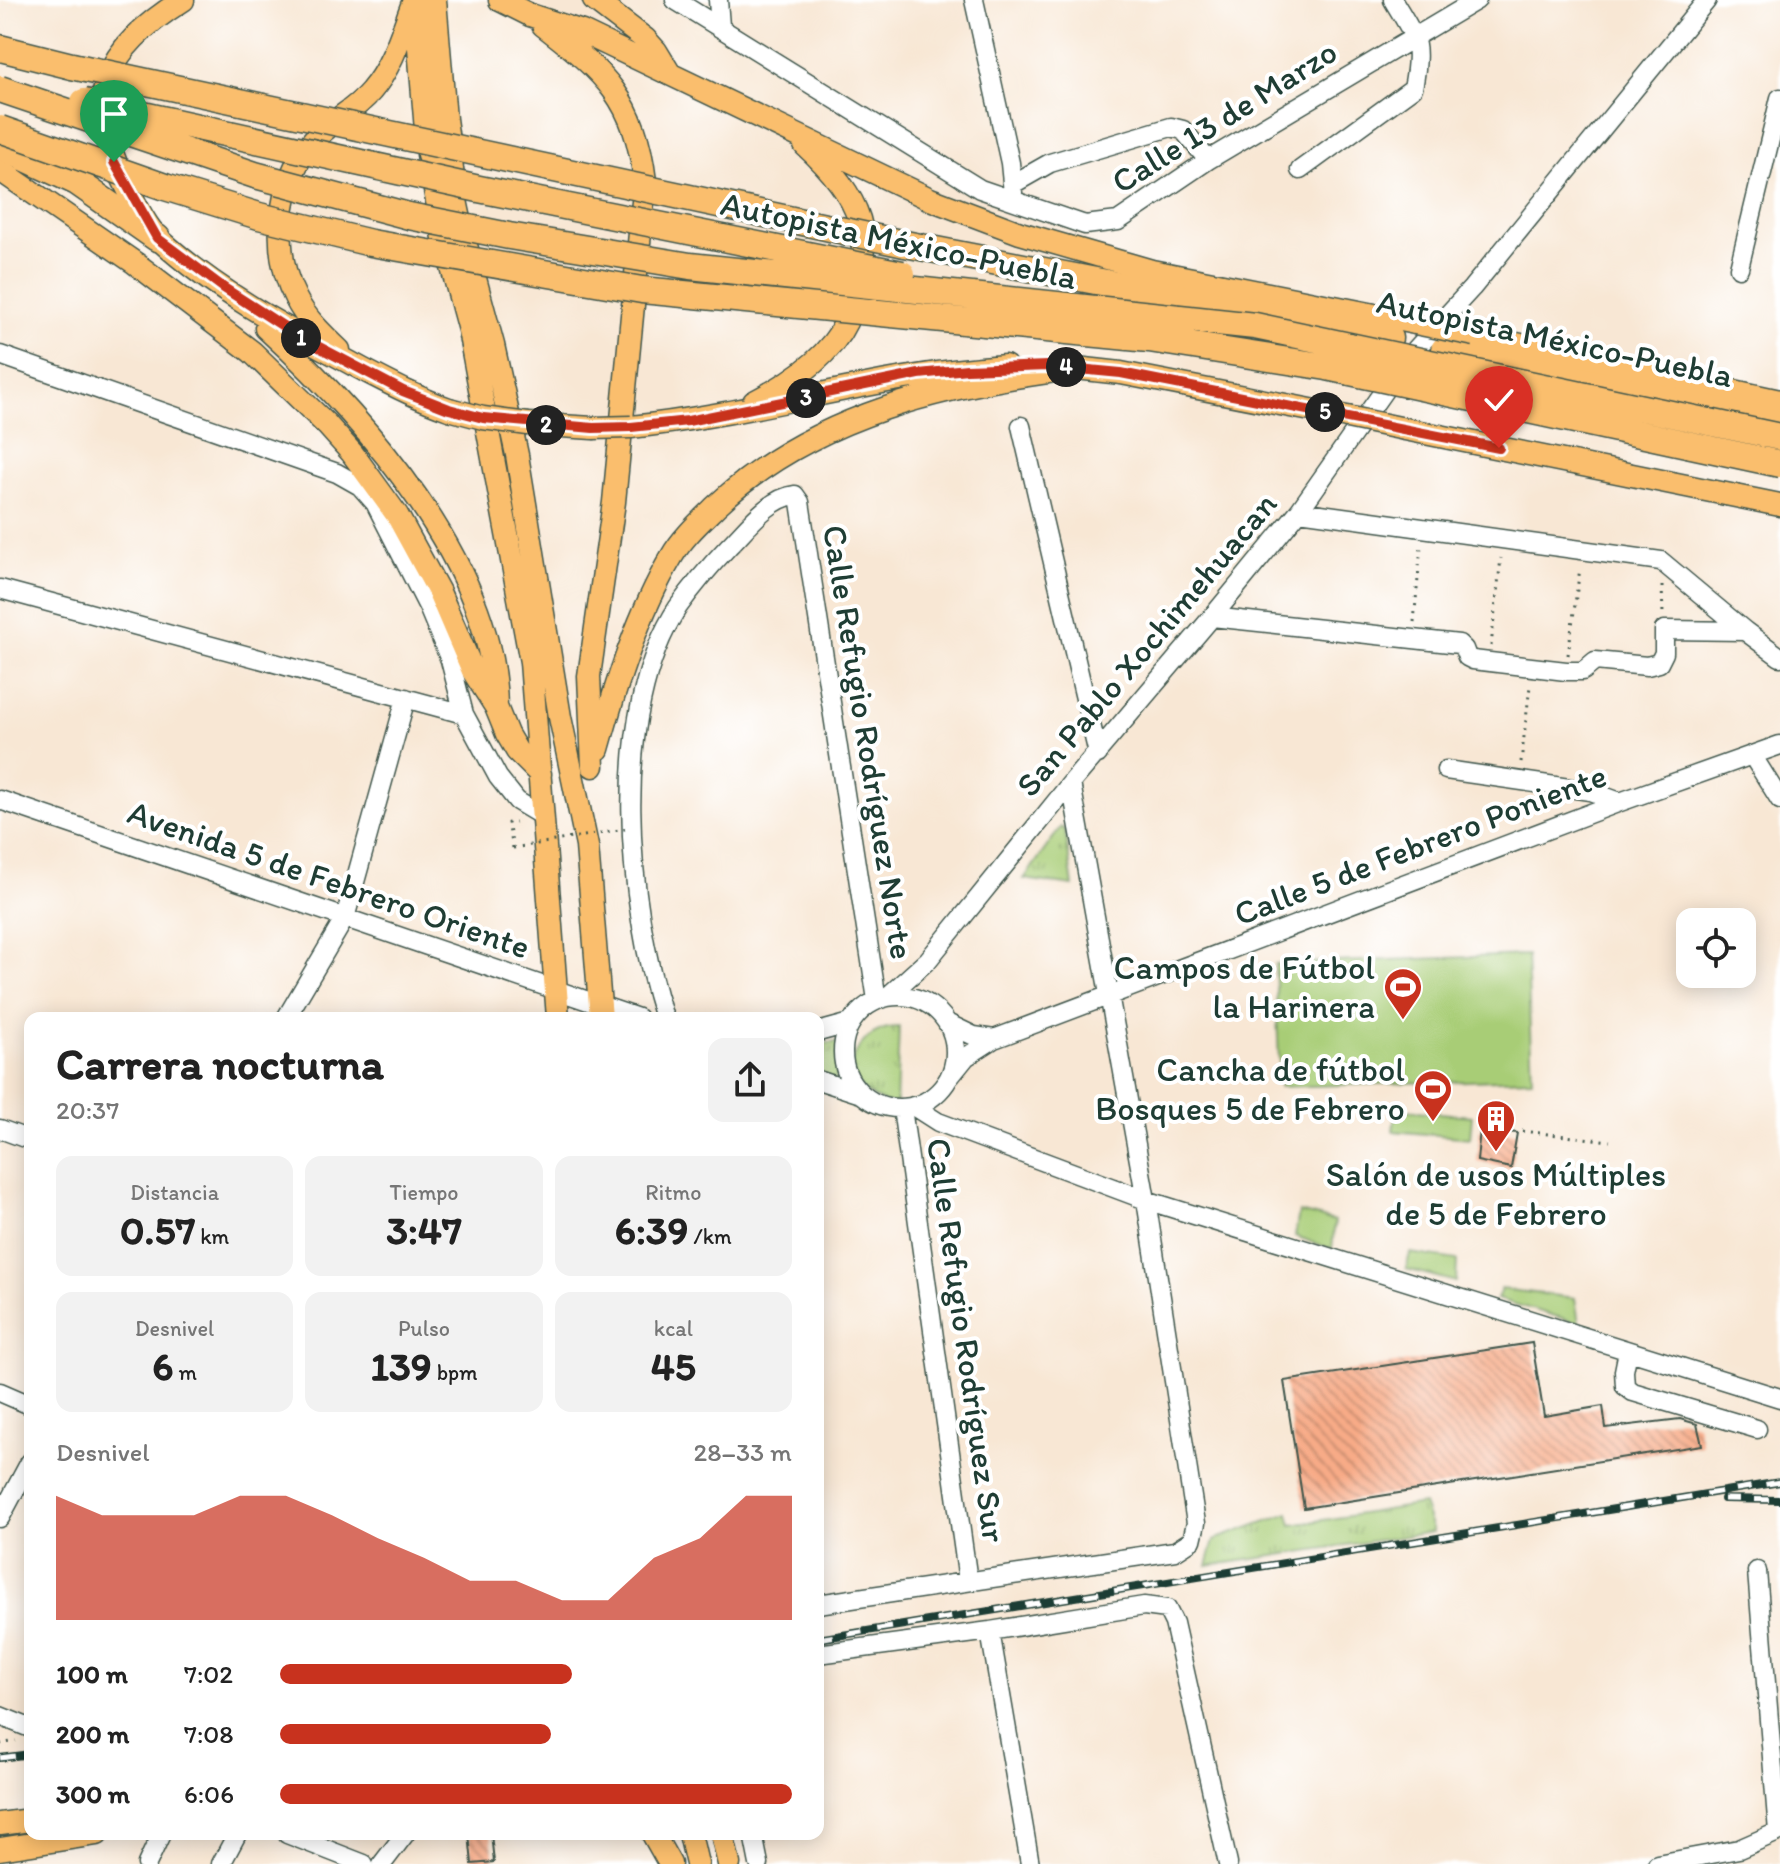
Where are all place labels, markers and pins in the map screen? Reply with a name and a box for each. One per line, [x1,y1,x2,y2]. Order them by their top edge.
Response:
pin [80,80,148,162]
pin: 1 [281,318,321,358]
pin: 4 [1046,347,1086,387]
pin [1465,366,1533,448]
pin: 3 [786,378,826,418]
pin: 5 [1305,392,1345,432]
pin: 2 [526,405,566,445]
place label: Campos de Fútbol la Harinera [1114,947,1375,1027]
sports icon: Campos de Fútbol la Harinera [1382,966,1424,1021]
place label: Cancha de fútbol Bosques 5 de Febrero [1095,1049,1405,1129]
sports icon: Cancha de fútbol Bosques 5 de Febrero [1412,1068,1454,1123]
building icon: Salón de usos Múltiples de 5 de Febrero [1475,1098,1517,1153]
place label: Salón de usos Múltiples de 5 de Febrero [1326,1154,1666,1234]

